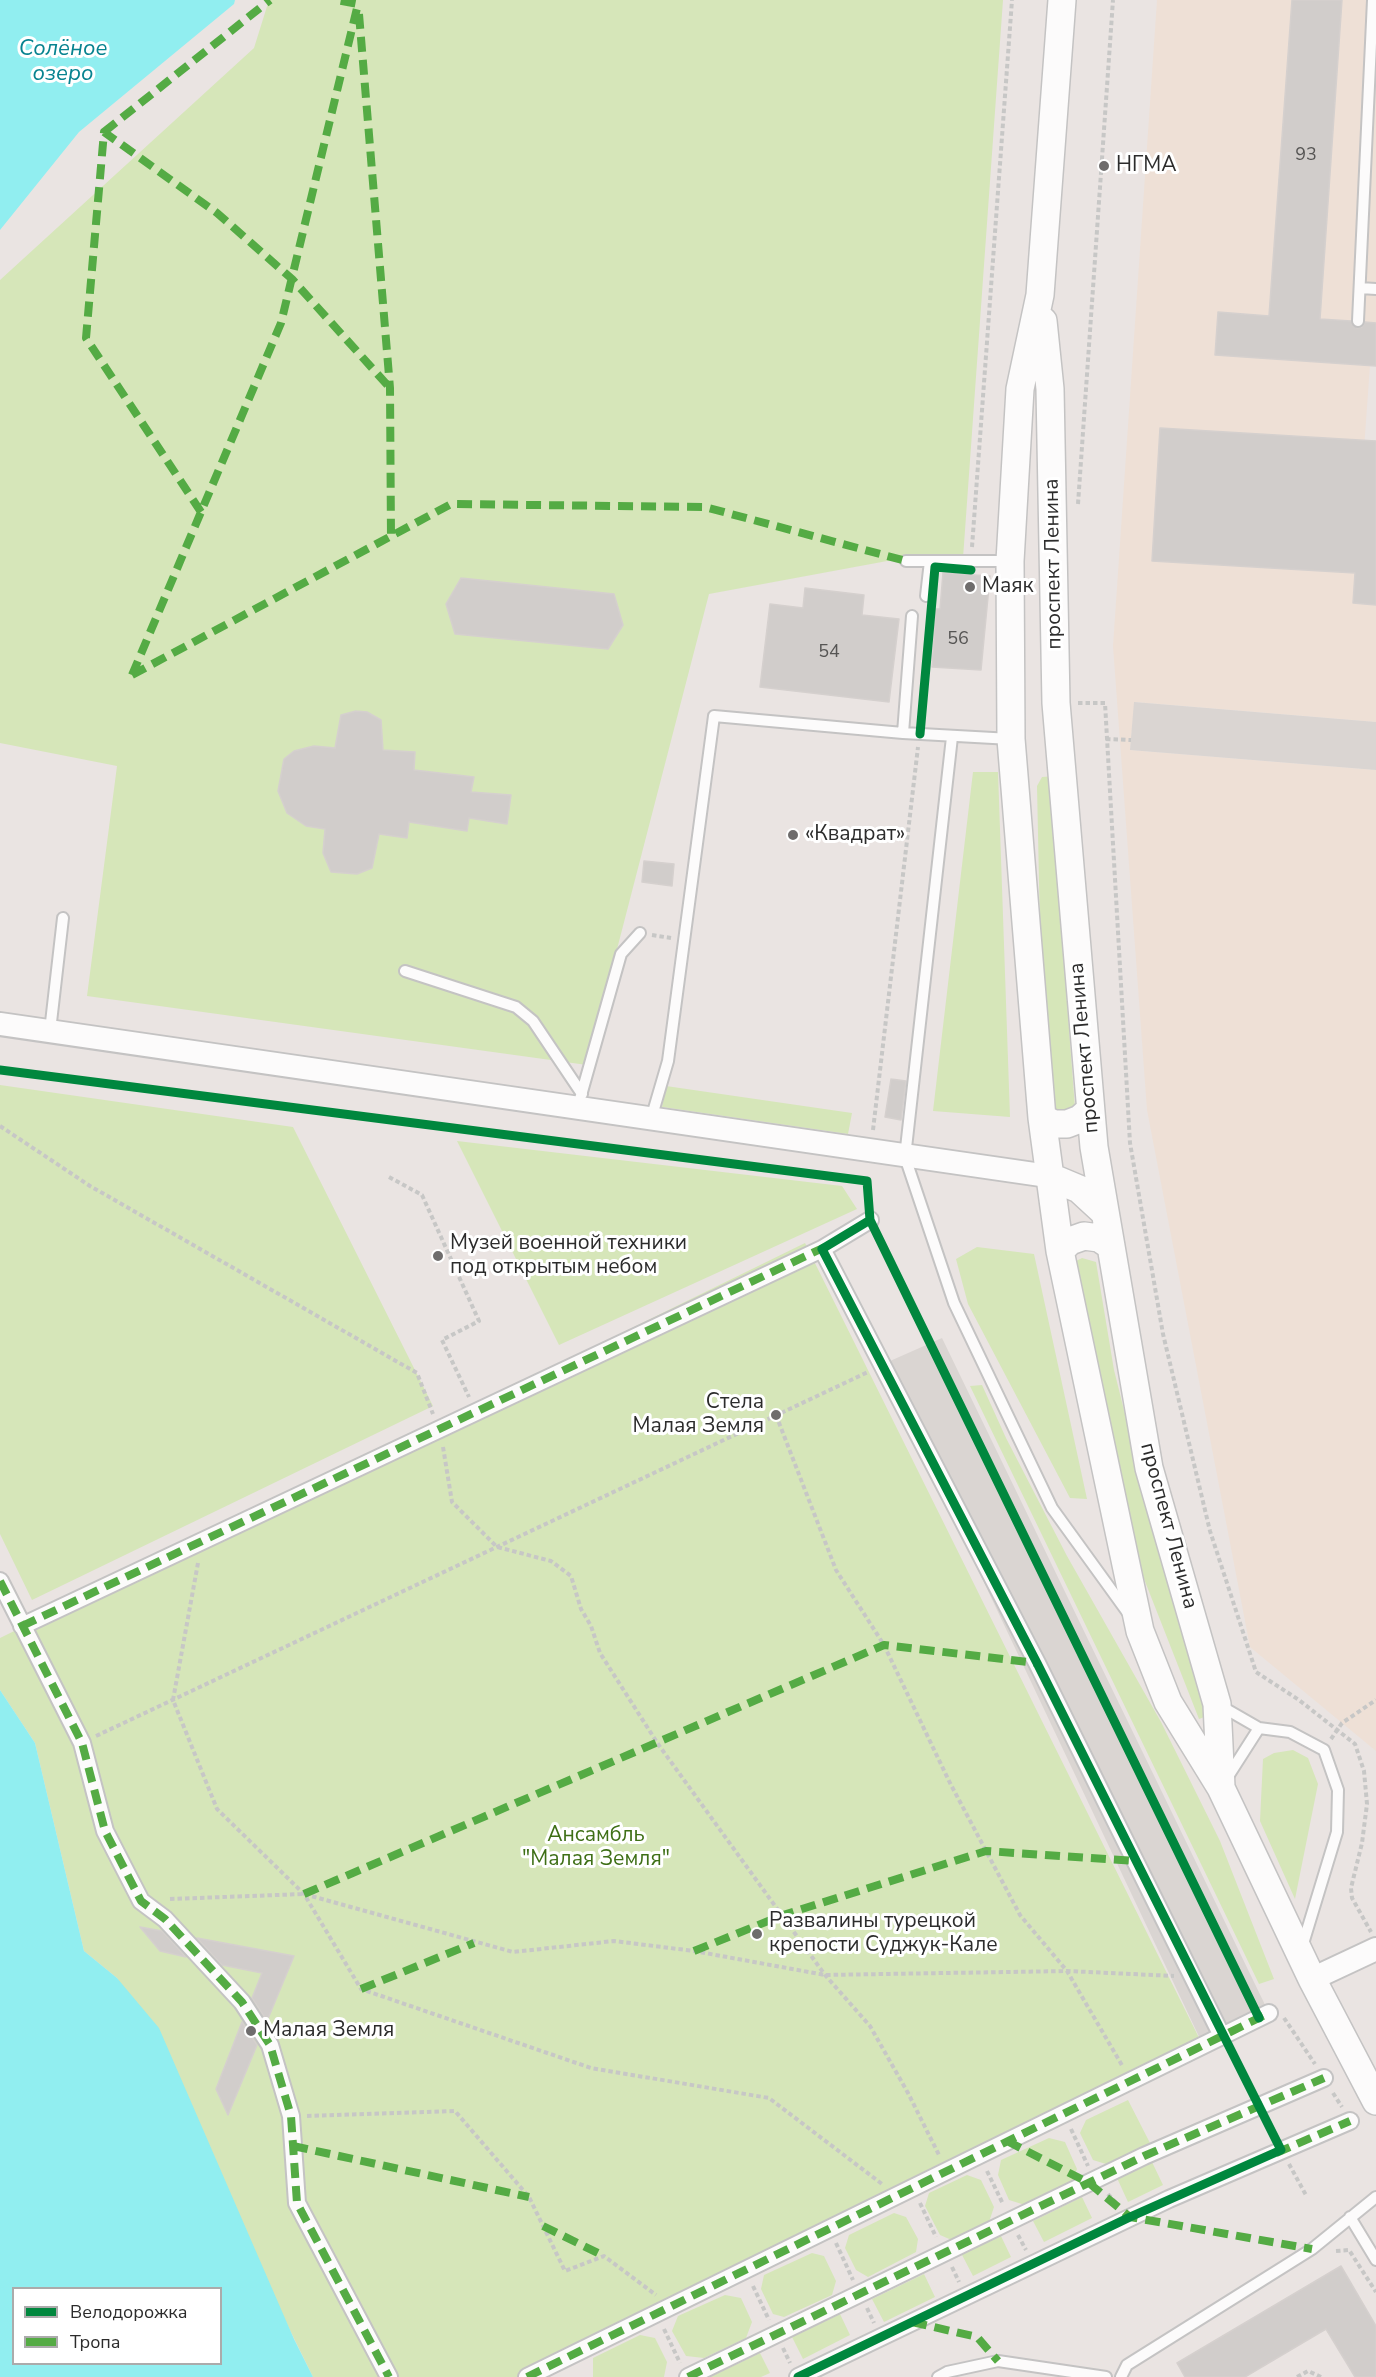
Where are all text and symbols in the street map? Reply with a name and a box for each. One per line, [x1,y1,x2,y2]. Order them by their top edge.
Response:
water label: Солёное озеро [19,37,107,88]
house number: 93 [1295,145,1317,167]
place label: НГМА [1116,153,1177,179]
marker: НГМА [1097,159,1111,173]
street label: проспект Ленина [1040,478,1068,650]
place label: Маяк [982,574,1034,600]
marker: Маяк [963,580,977,594]
house number: 56 [947,629,969,651]
house number: 54 [818,642,840,664]
place label: «Квадрат» [805,822,905,848]
marker: «Квадрат» [786,828,800,842]
street label: проспект Ленина [1065,962,1105,1134]
place label: Музей военной техники под открытым небом [450,1231,687,1281]
marker: Музей военной техники под открытым небом [431,1249,445,1263]
place label: Стела Малая Земля [633,1390,764,1440]
marker: Стела Малая Земля [769,1408,783,1422]
street label: проспект Ленина [1134,1440,1202,1612]
park label: Ансамбль "Малая Земля" [522,1823,670,1873]
place label: Развалины турецкой крепости Суджук-Кале [769,1909,998,1959]
marker: Развалины турецкой крепости Суджук-Кале [750,1927,764,1941]
place label: Малая Земля [263,2018,394,2044]
marker: Малая Земля [244,2024,258,2038]
legend [12,2287,222,2365]
text: Велодорожка [70,2300,187,2324]
text: Тропа [70,2330,121,2354]

